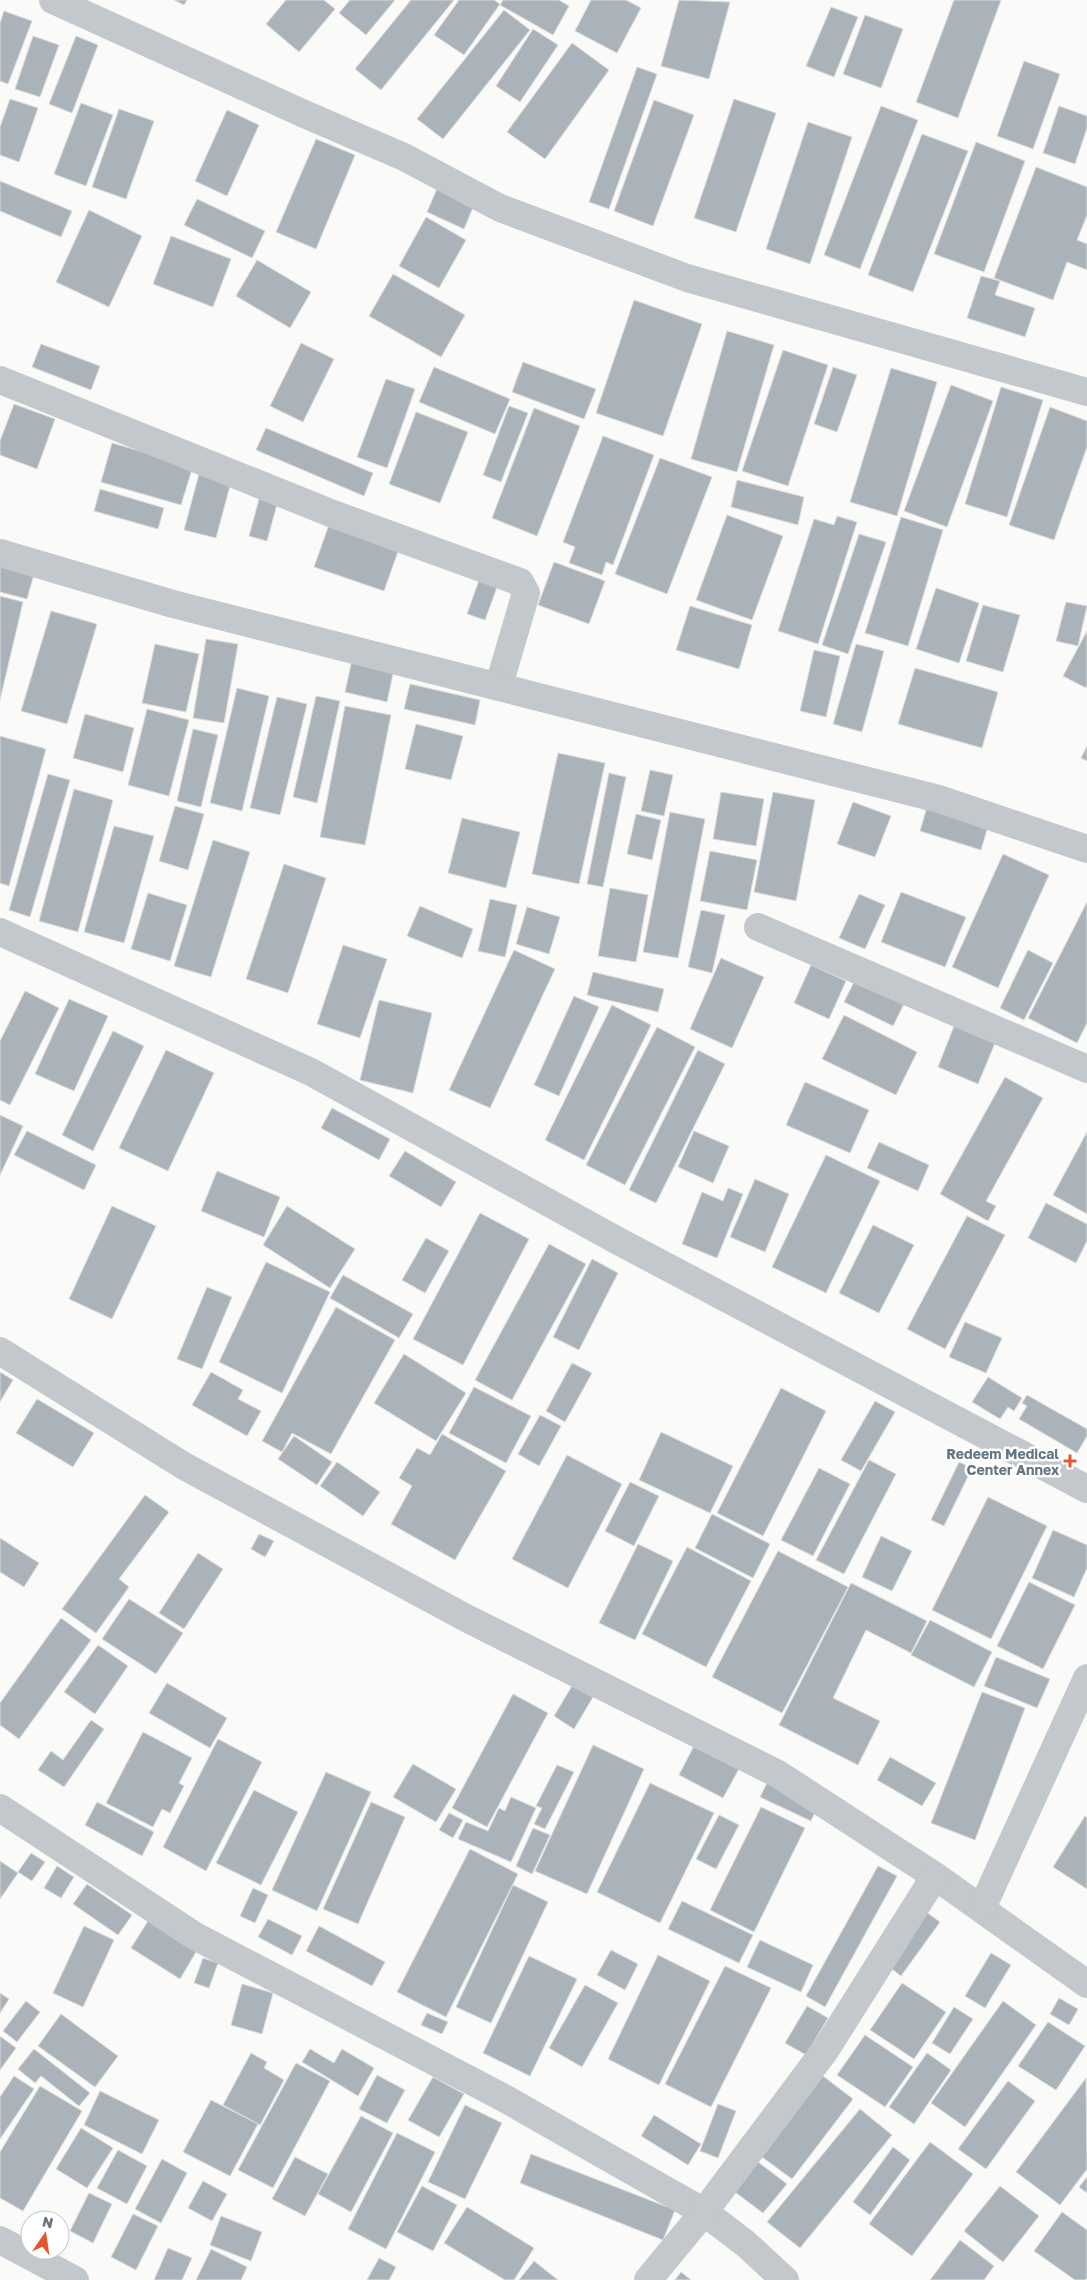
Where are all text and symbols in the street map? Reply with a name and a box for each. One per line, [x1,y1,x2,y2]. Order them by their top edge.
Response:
place label: Redeem Medical Center Annex [946,1445,1059,1478]
marker: Redeem Medical Center Annex [1063,1454,1077,1468]
north arrow [20,2210,70,2260]
text: N [41,2212,55,2231]

